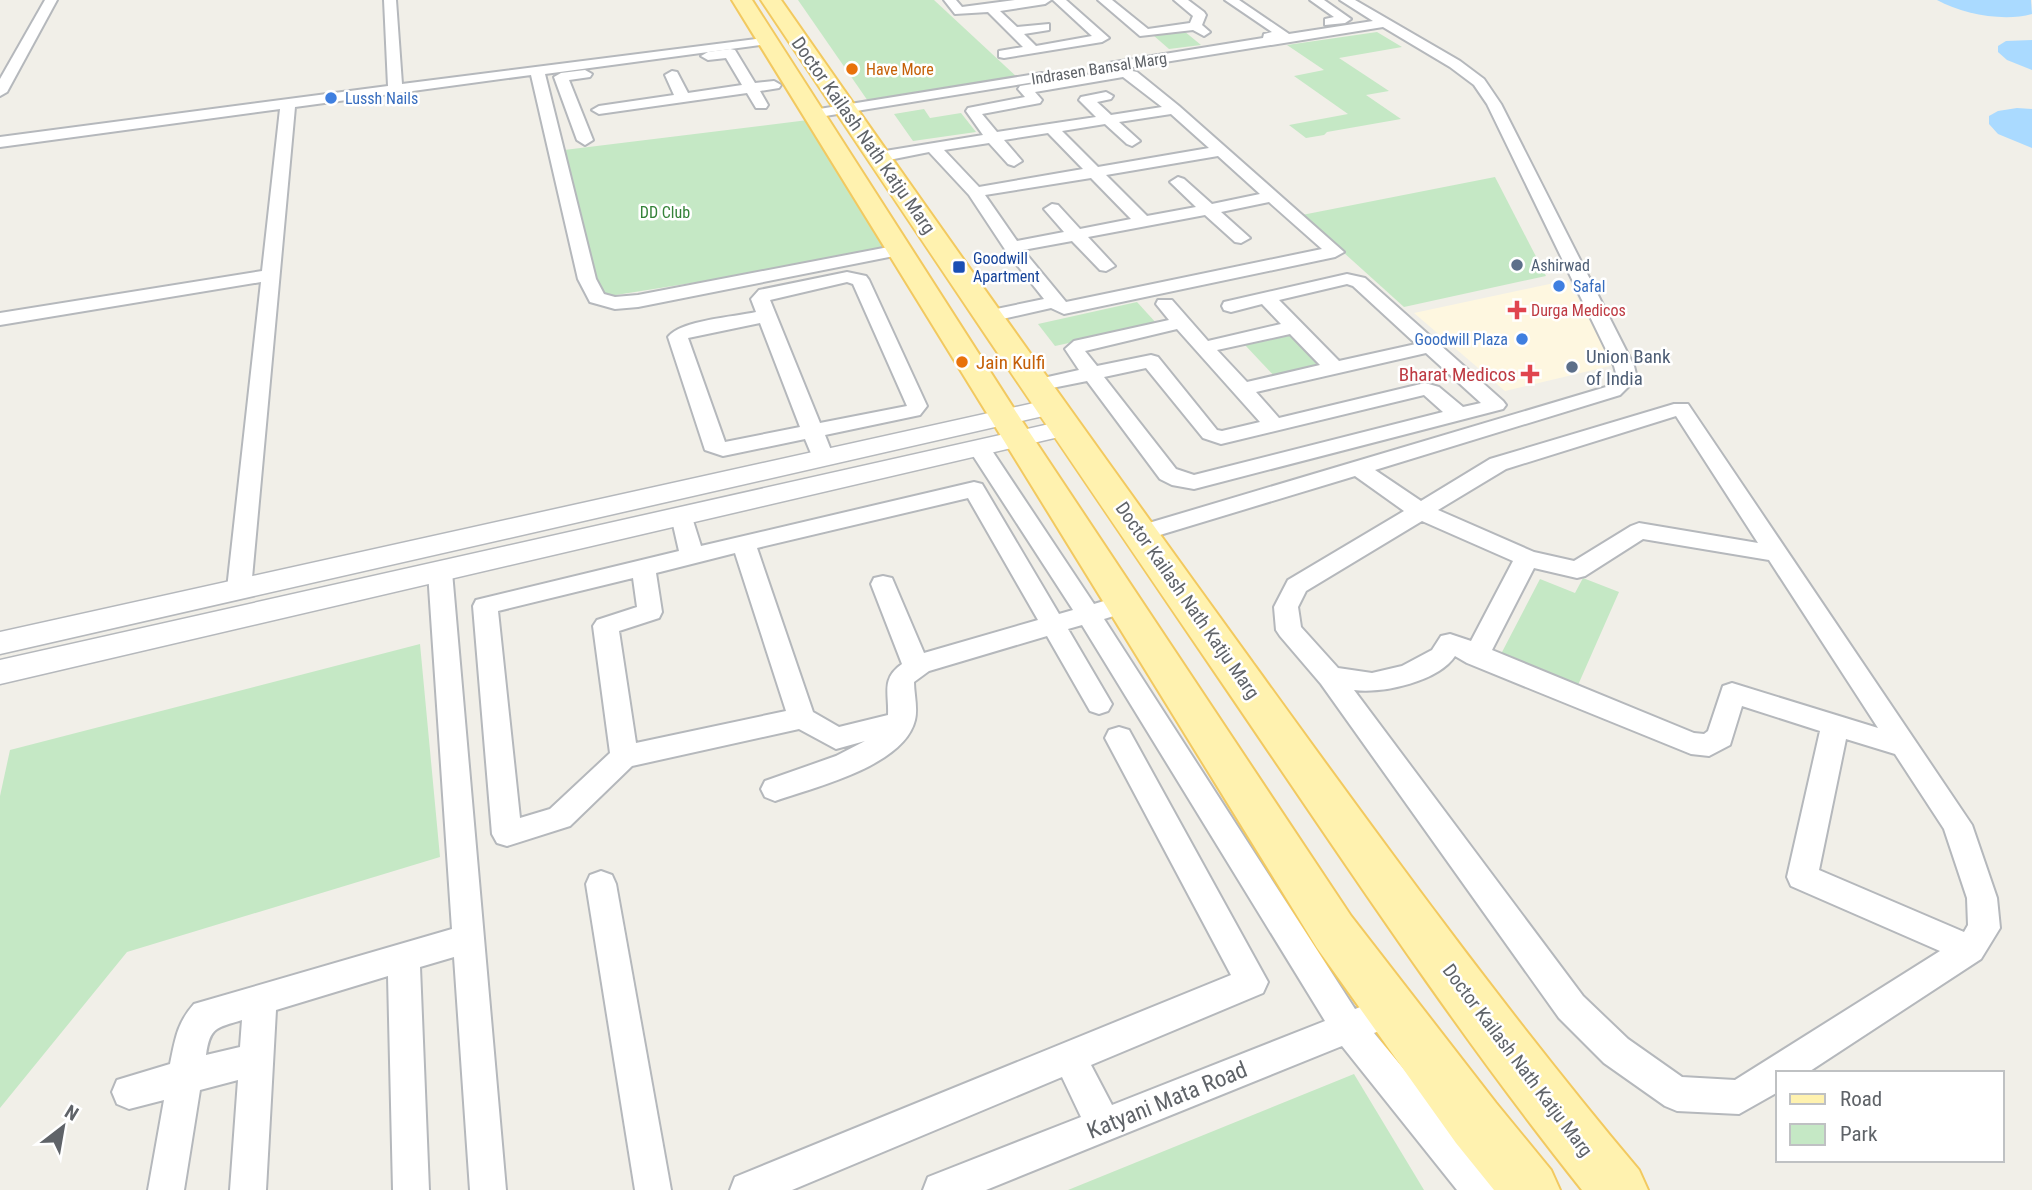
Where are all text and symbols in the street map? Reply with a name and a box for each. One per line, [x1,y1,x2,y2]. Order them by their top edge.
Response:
street label: Doctor Kailash Nath Katju Marg [787,32,940,238]
street label: Indrasen Bansal Marg [1030,48,1168,89]
place label: Have More [866,60,934,79]
marker: Have More [844,61,860,77]
place label: Lussh Nails [345,89,418,108]
marker: Lussh Nails [323,90,339,106]
park label: DD Club [640,203,690,222]
place label: Goodwill Apartment [973,249,1040,286]
place label: Ashirwad [1531,256,1590,275]
marker: Ashirwad [1509,257,1525,273]
marker: Goodwill Apartment [951,259,967,275]
place label: Safal [1573,277,1605,296]
marker: Safal [1551,278,1567,294]
place label: Durga Medicos [1531,301,1626,320]
marker: Durga Medicos [1509,302,1525,318]
place label: Goodwill Plaza [1415,330,1508,349]
marker: Goodwill Plaza [1514,331,1530,347]
place label: Union Bank of India [1586,345,1671,390]
place label: Jain Kulfi [976,351,1045,374]
marker: Jain Kulfi [954,354,970,370]
marker: Union Bank of India [1564,359,1580,375]
place label: Bharat Medicos [1399,363,1516,386]
marker: Bharat Medicos [1522,366,1538,382]
street label: Doctor Kailash Nath Katju Marg [1111,497,1264,703]
street label: Doctor Kailash Nath Katju Marg [1438,959,1598,1161]
street label: Katyani Mata Road [1083,1056,1251,1145]
legend [1776,1071,2004,1162]
text: Road [1840,1087,1882,1111]
north arrow [28,1092,98,1162]
text: N [61,1100,82,1126]
text: Park [1840,1122,1878,1146]

